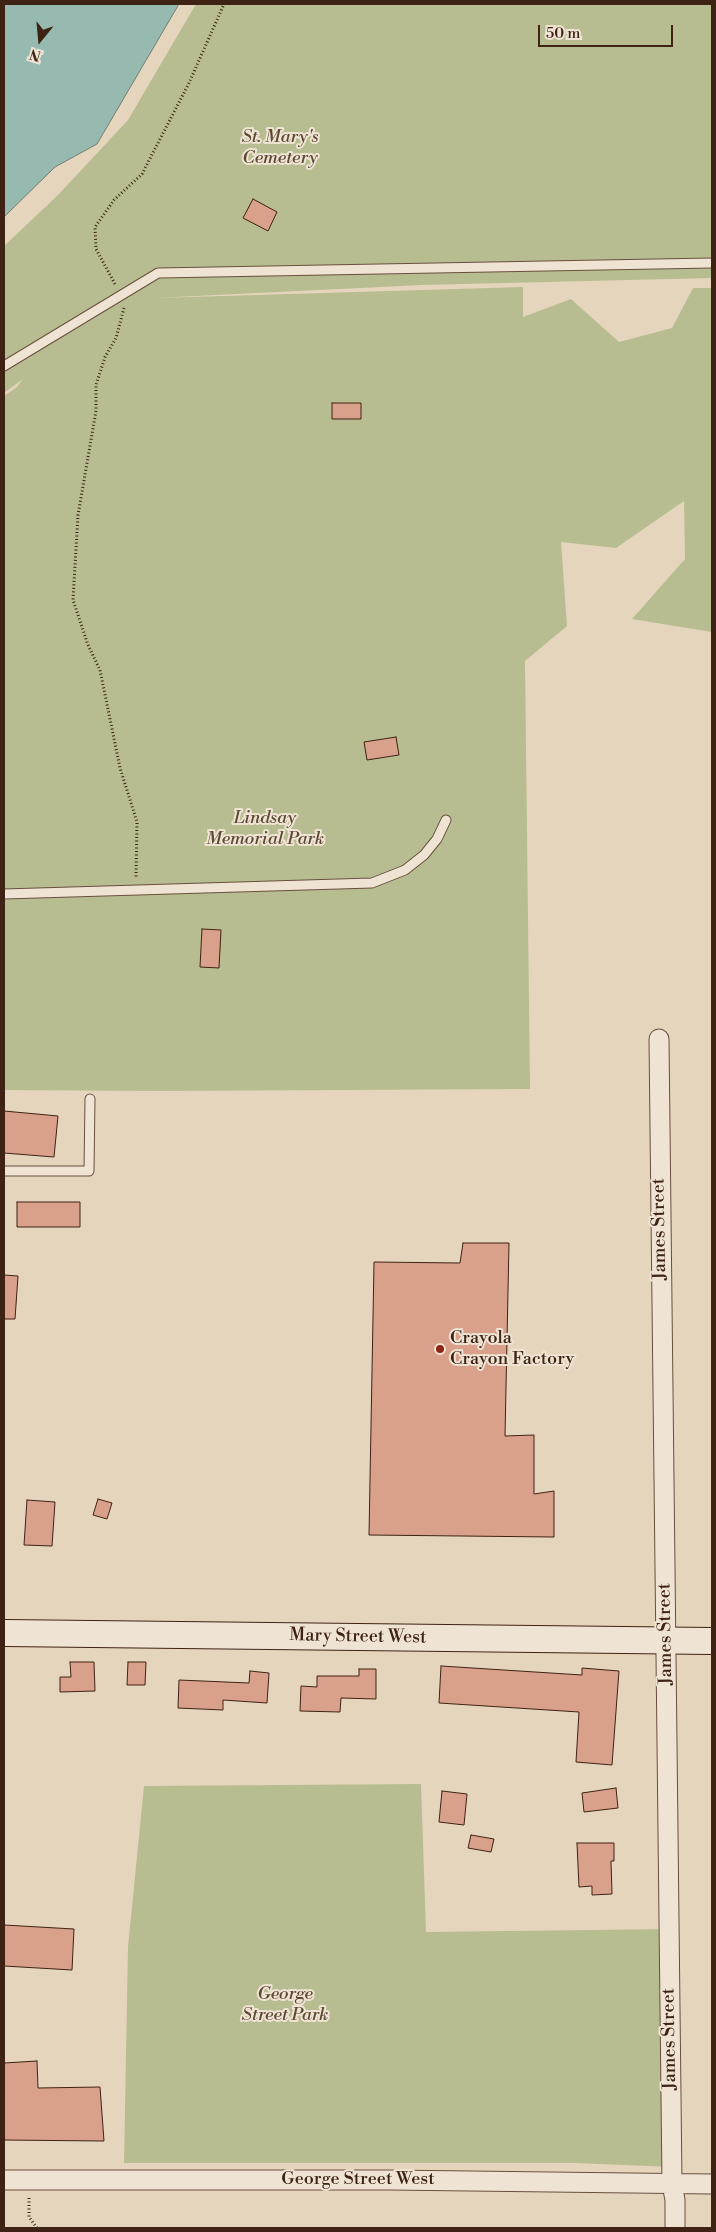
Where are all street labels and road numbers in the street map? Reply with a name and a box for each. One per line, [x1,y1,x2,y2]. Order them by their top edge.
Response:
street label: James Street [648,1178,672,1280]
street label: James Street [654,1583,678,1685]
street label: Mary Street West [289,1625,427,1649]
street label: James Street [658,1988,682,2090]
street label: George Street West [281,2169,435,2191]

